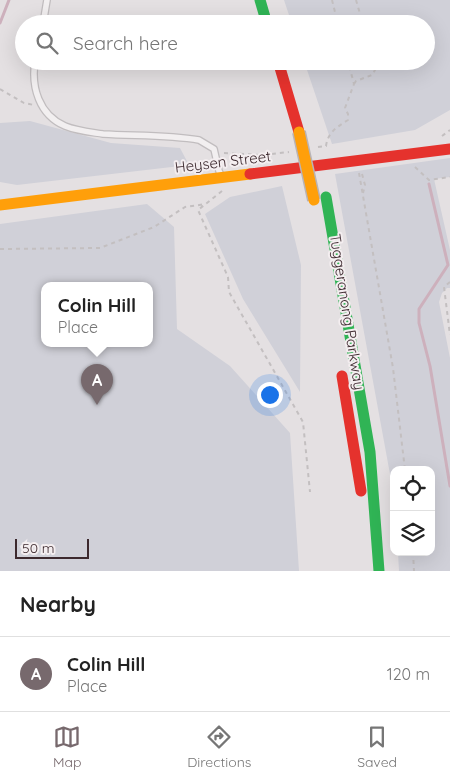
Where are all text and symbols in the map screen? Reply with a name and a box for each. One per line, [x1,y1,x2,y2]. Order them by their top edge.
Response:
search box [15,15,435,70]
icon: search [33,29,61,57]
text: Search here [73,31,178,55]
street label: Heysen Street [174,146,272,177]
street label: Tuggeranong Parkway [326,233,369,391]
popup [41,282,153,347]
text: Colin Hill [58,293,136,317]
text: Place [58,317,98,337]
pin: A [81,364,113,405]
your location [257,382,283,408]
map controls [390,466,435,556]
button: locate [390,466,435,511]
button: layers [390,511,435,556]
scale bar [15,536,89,559]
text: 50 m [22,539,55,557]
text: Nearby [20,591,96,617]
text: Colin Hill [67,652,145,676]
text: A [31,664,41,684]
text: 120 m [387,664,430,684]
text: Place [67,676,107,696]
tab: Map [53,723,81,771]
tab: Directions [187,723,251,771]
tab: Saved [357,723,397,771]

